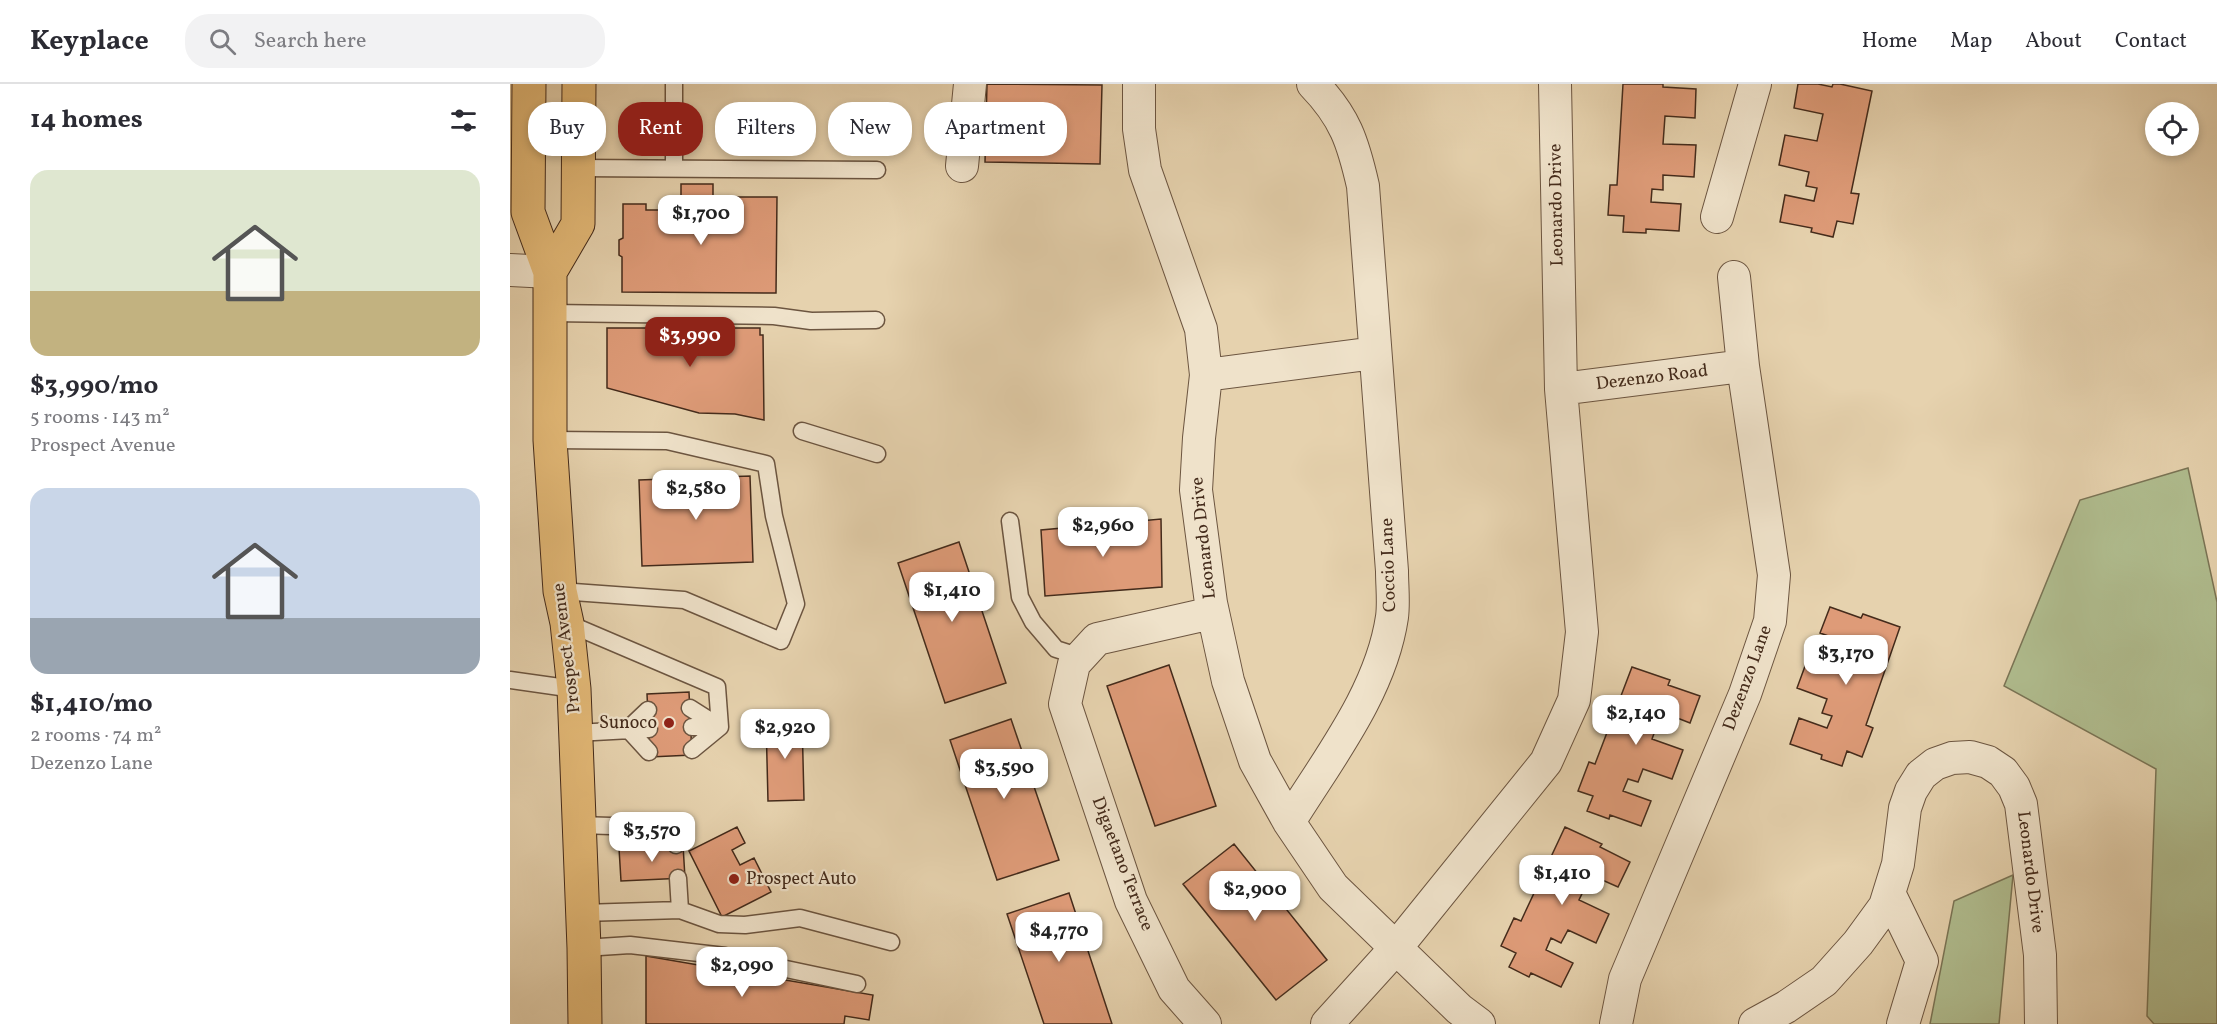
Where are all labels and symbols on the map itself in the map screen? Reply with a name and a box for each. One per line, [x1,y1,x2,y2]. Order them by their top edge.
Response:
street label: Leonardo Drive [1543,143,1571,267]
pin: $1,700 [652,195,750,246]
pin: $3,990 [641,317,739,368]
street label: Dezenzo Road [1594,359,1710,397]
pin: $2,580 [647,470,745,521]
street label: Leonardo Drive [1185,476,1223,600]
pin: $2,960 [1054,507,1152,558]
street label: Coccio Lane [1375,517,1403,613]
pin: $1,410 [903,572,1001,623]
street label: Prospect Avenue [547,581,587,715]
street label: Dezenzo Lane [1717,622,1779,734]
pin: $3,170 [1797,635,1895,686]
pin: $2,140 [1587,695,1685,746]
pin: $2,920 [736,709,834,760]
place label: Sunoco [599,711,657,736]
marker: Sunoco [662,716,676,730]
pin: $3,590 [955,749,1053,800]
street label: Digaetano Terrace [1085,793,1159,935]
street label: Leonardo Drive [2010,810,2050,934]
pin: $3,570 [603,812,701,863]
pin: $1,410 [1513,855,1611,906]
place label: Prospect Auto [746,867,856,892]
pin: $2,900 [1206,871,1304,922]
marker: Prospect Auto [727,872,741,886]
pin: $4,770 [1010,912,1108,963]
pin: $2,090 [693,947,791,998]

